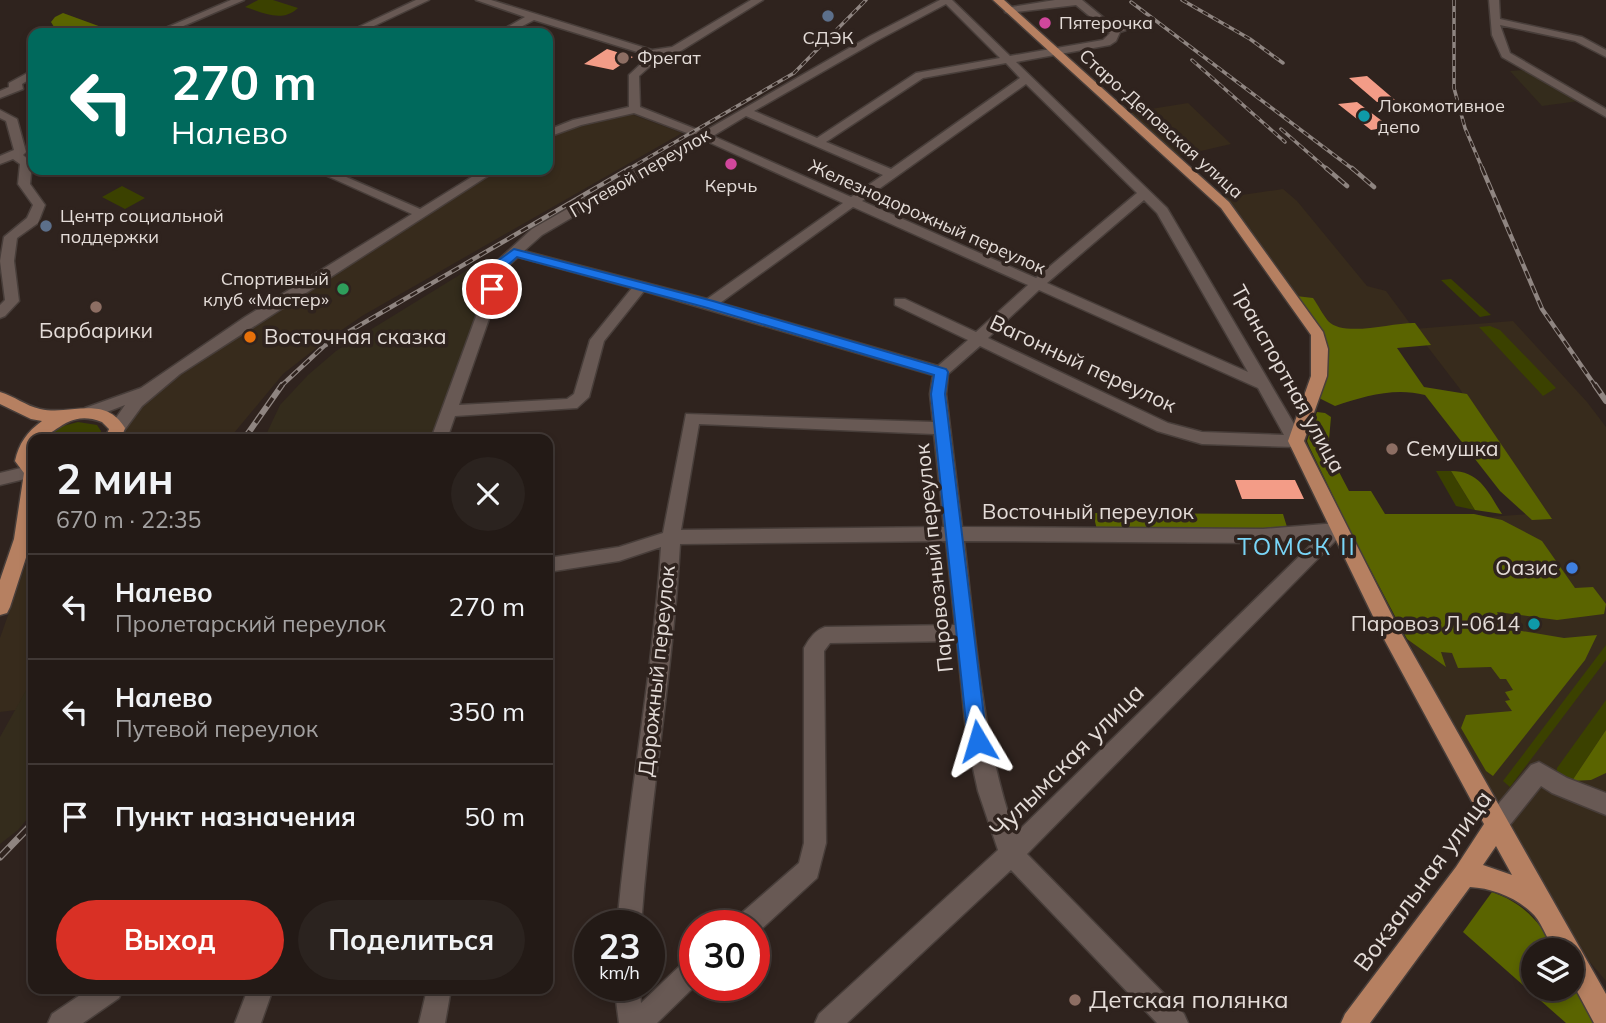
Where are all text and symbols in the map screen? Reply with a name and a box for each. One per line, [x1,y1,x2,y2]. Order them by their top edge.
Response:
marker: СДЭК [820,8,836,24]
place label: Пятерочка [1059,11,1153,34]
marker: Пятерочка [1037,15,1053,31]
place label: СДЭК [803,26,854,49]
street label: Старо-Деповская улица [1075,44,1248,203]
place label: Фрегат [637,46,702,69]
marker: Фрегат [615,50,631,66]
text: 270 m [171,51,317,112]
icon: left [56,56,147,147]
place label: Локомотивное депо [1378,94,1505,138]
marker: Локомотивное депо [1356,108,1372,124]
text: Налево [171,112,288,152]
street label: Путевой переулок [565,123,715,222]
street label: Железнодорожный переулок [805,154,1050,279]
marker: Керчь [723,156,739,172]
place label: Керчь [705,174,757,197]
place label: Центр социальной поддержки [60,204,224,248]
marker: Центр социальной поддержки [38,218,54,234]
pin [462,259,522,319]
place label: Спортивный клуб «Мастер» [203,267,329,311]
icon: arrive [473,270,511,308]
street label: Транспортная улица [1226,280,1351,477]
marker: Спортивный клуб «Мастер» [335,281,351,297]
marker: Барбарики [88,299,104,315]
street label: Вагонный переулок [986,309,1181,418]
place label: Барбарики [39,317,153,343]
place label: Восточная сказка [264,323,447,349]
marker: Восточная сказка [242,329,258,345]
place label: Семушка [1406,435,1499,461]
marker: Семушка [1384,441,1400,457]
street label: Паровозный переулок [908,442,958,674]
text: 2 мин [56,452,174,505]
button: close [451,457,525,531]
street label: Восточный переулок [982,498,1195,524]
text: 670 m · 22:35 [56,505,201,534]
district label: ТОМСК II [1237,531,1357,561]
place label: Оазис [1495,554,1558,580]
marker: Оазис [1564,560,1580,576]
street label: Дорожный переулок [632,563,680,778]
text: Налево [115,576,213,609]
icon: left [56,588,94,626]
text: 270 m [449,590,525,623]
text: Пролетарский переулок [115,609,386,638]
place label: Паровоз Л-0614 [1351,610,1520,636]
marker: Паровоз Л-0614 [1526,616,1542,632]
street label: Чулымская улица [983,677,1150,844]
text: Налево [115,681,213,714]
icon: left [56,693,94,731]
text: 350 m [449,695,525,728]
position arrow [941,704,1015,778]
text: Путевой переулок [115,714,318,743]
street label: Вокзальная улица [1347,784,1498,976]
icon: arrive [56,798,94,836]
text: Пункт назначения [115,800,356,833]
text: 50 m [464,800,525,833]
button: Выход [56,900,284,980]
button: Поделиться [298,900,525,980]
speed limit sign: 30 [679,910,770,1001]
text: 23 [598,924,641,968]
map controls [1521,938,1584,1001]
button: layers [1521,938,1584,1001]
text: km/h [599,961,640,984]
place label: Детская полянка [1089,984,1289,1014]
marker: Детская полянка [1067,992,1083,1008]

